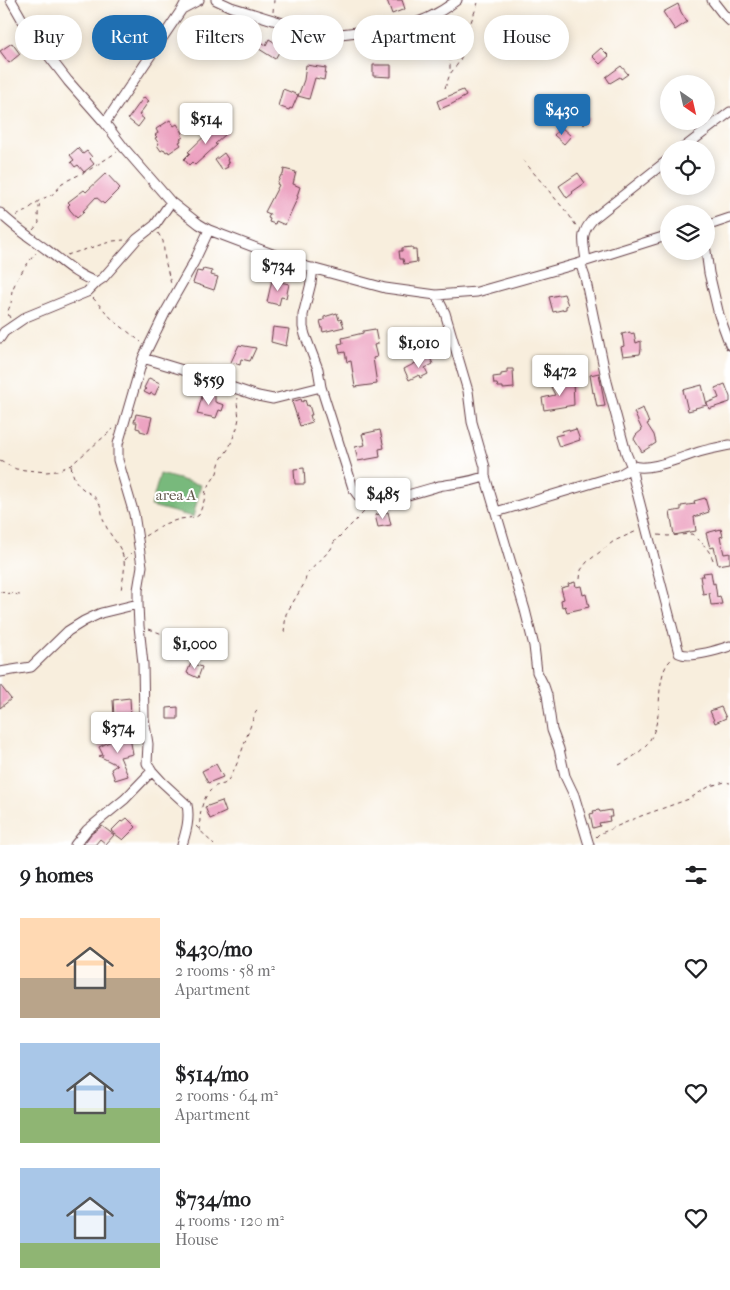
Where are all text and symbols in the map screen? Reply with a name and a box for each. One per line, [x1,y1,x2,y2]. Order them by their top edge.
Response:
chip: Buy [15,15,82,60]
chip: Rent [92,15,167,60]
chip: Filters [177,15,262,60]
chip: New [272,15,344,60]
chip: Apartment [354,15,474,60]
chip: House [484,15,569,60]
north arrow [660,75,715,130]
map controls [660,75,715,260]
pin: $430 [532,94,592,136]
text: $430 [545,100,579,119]
pin: $514 [176,102,236,145]
text: $514 [191,109,221,128]
button: locate [660,140,715,195]
button: layers [660,205,715,260]
pin: $734 [248,250,308,292]
text: $734 [262,256,294,275]
pin: $1,010 [378,326,460,369]
text: $1,010 [398,333,440,352]
pin: $472 [530,354,590,397]
text: $472 [543,361,577,380]
pin: $559 [179,364,239,406]
text: $559 [194,370,224,389]
pin: $485 [353,478,413,520]
text: $485 [366,484,400,503]
park label: area A [156,486,197,504]
pin: $1,000 [154,628,236,670]
text: $1,000 [173,634,217,653]
pin: $374 [88,712,148,754]
text: $374 [102,718,134,737]
icon: filters [682,861,710,889]
text: 9 homes [20,863,93,887]
text: $430/mo [175,937,252,961]
icon: home [60,938,120,998]
icon: heart [682,954,710,982]
text: 2 rooms · 58 m² [175,961,275,980]
text: Apartment [175,980,250,999]
text: $514/mo [175,1062,249,1086]
icon: home [60,1063,120,1123]
icon: heart [682,1079,710,1107]
text: 2 rooms · 64 m² [175,1086,278,1105]
text: Apartment [175,1105,250,1124]
text: $734/mo [175,1187,251,1211]
icon: home [60,1188,120,1248]
icon: heart [682,1204,710,1232]
text: 4 rooms · 120 m² [175,1211,284,1230]
text: House [175,1230,218,1249]

